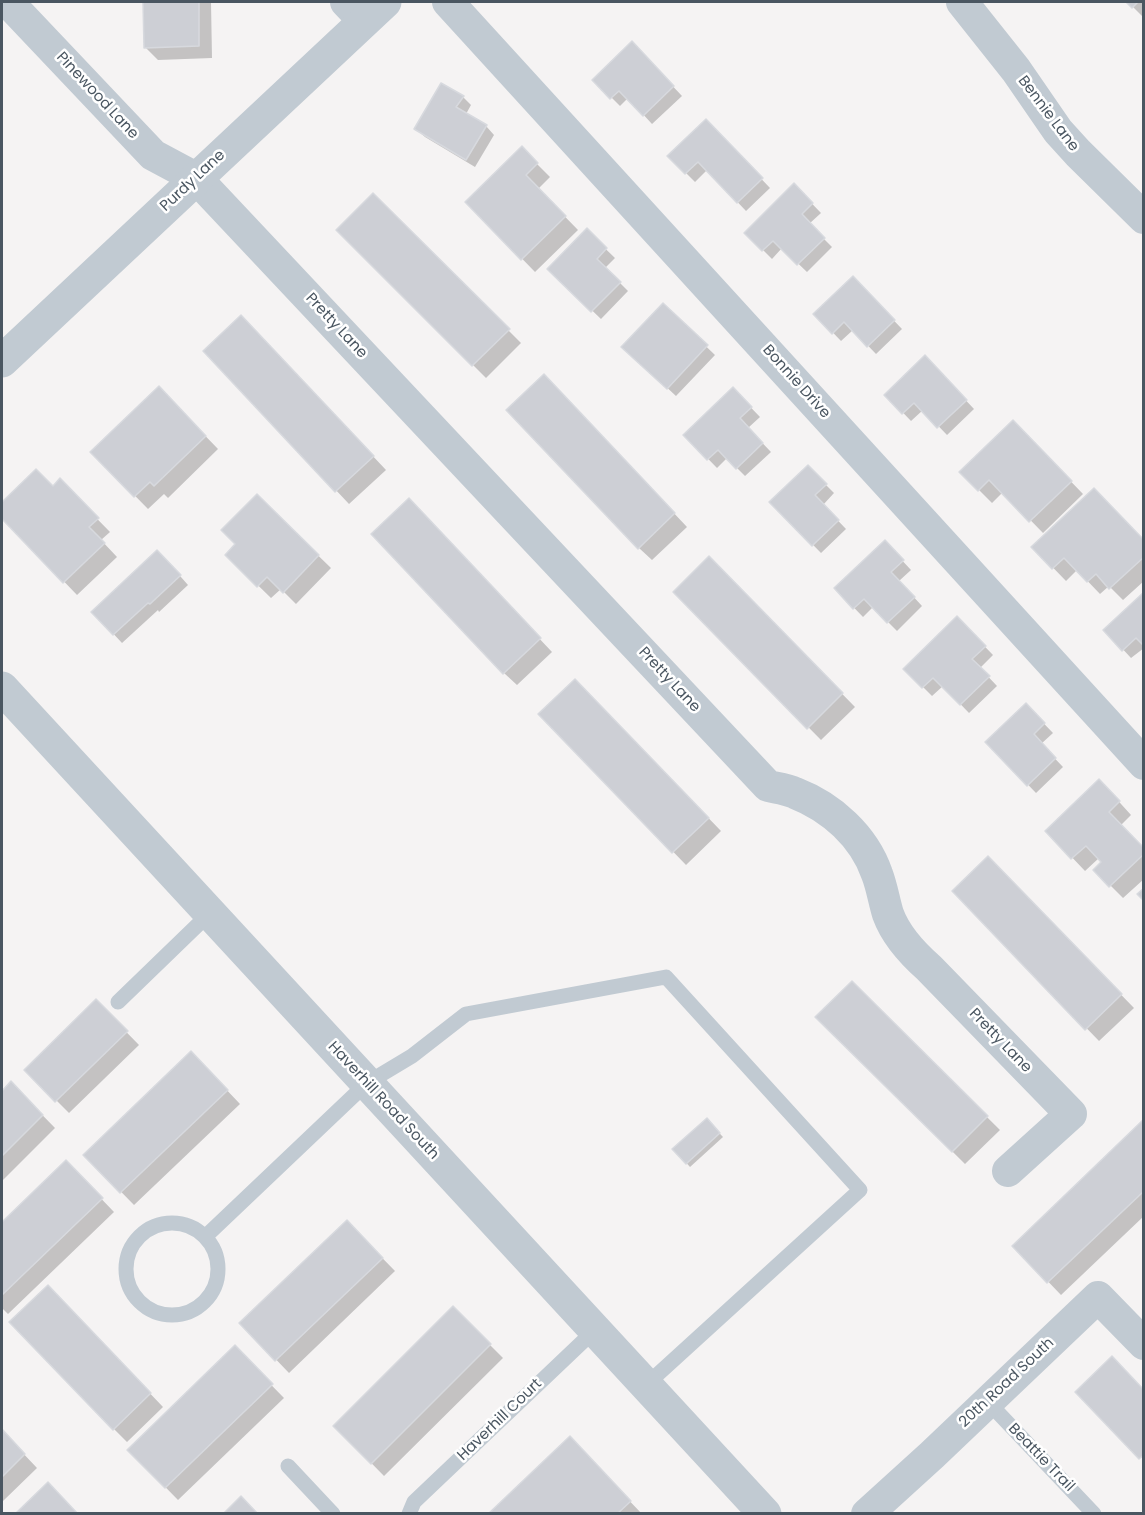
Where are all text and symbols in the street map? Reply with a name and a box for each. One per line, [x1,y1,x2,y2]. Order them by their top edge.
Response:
street label: Pinewood Lane [52,49,142,143]
street label: Bennie Lane [1014,73,1082,155]
street label: Purdy Lane [157,146,229,216]
street label: Pretty Lane [301,290,371,362]
street label: Bonnie Drive [758,342,834,422]
street label: Pretty Lane [634,644,704,716]
street label: Pretty Lane [965,1005,1035,1077]
street label: Haverhill Road South [324,1038,442,1164]
street label: 20th Road South [956,1334,1058,1432]
street label: Haverhill Court [454,1375,546,1465]
street label: Beattie Trail [1004,1420,1078,1496]

